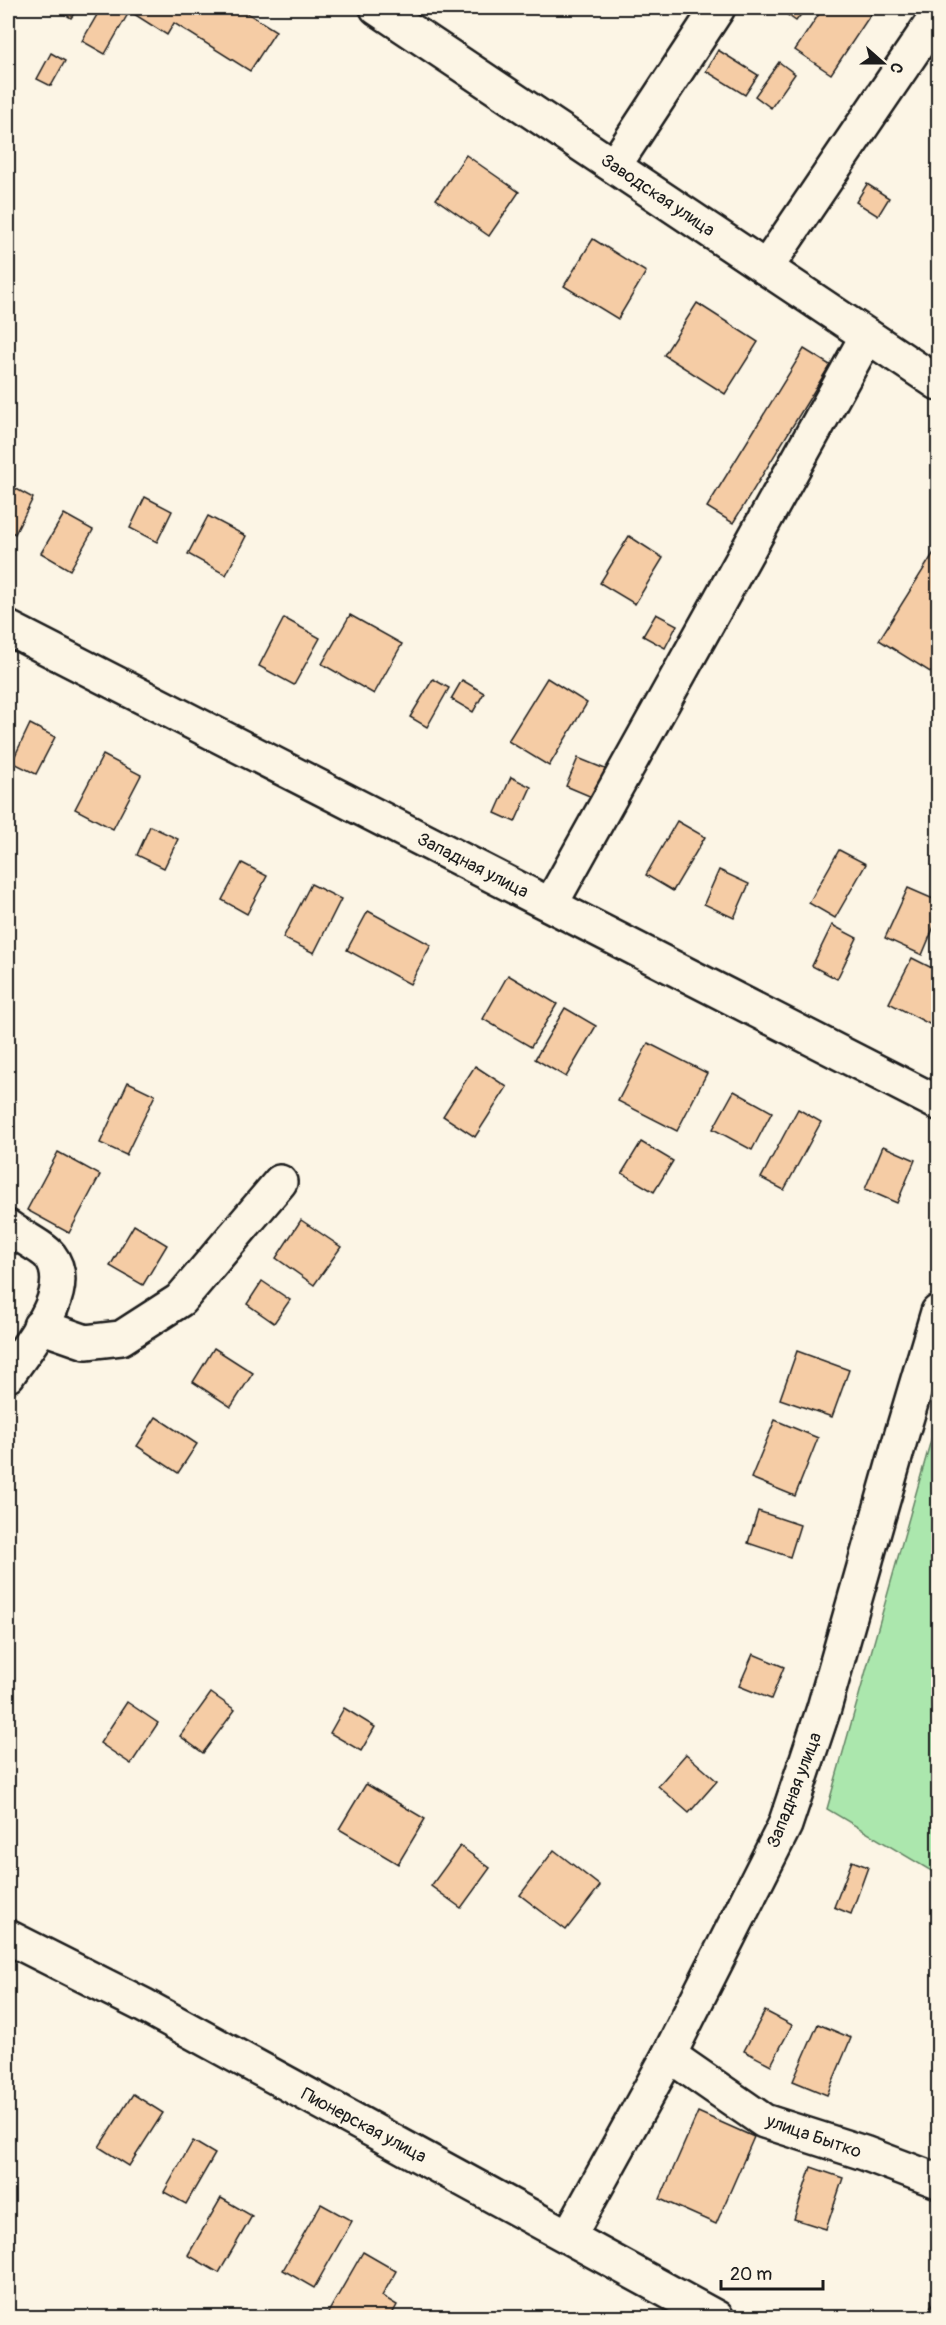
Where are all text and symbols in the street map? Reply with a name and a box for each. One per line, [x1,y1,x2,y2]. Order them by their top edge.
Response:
north arrow [853,33,913,93]
text: С [885,60,907,76]
street label: Заводская улица [596,149,719,242]
street label: Западная улица [413,827,532,903]
street label: Западная улица [762,1729,827,1851]
street label: Пионерская улица [297,2083,430,2168]
street label: улица Бытко [762,2109,865,2164]
scale bar [721,2253,823,2291]
text: 20 m [730,2263,772,2286]

